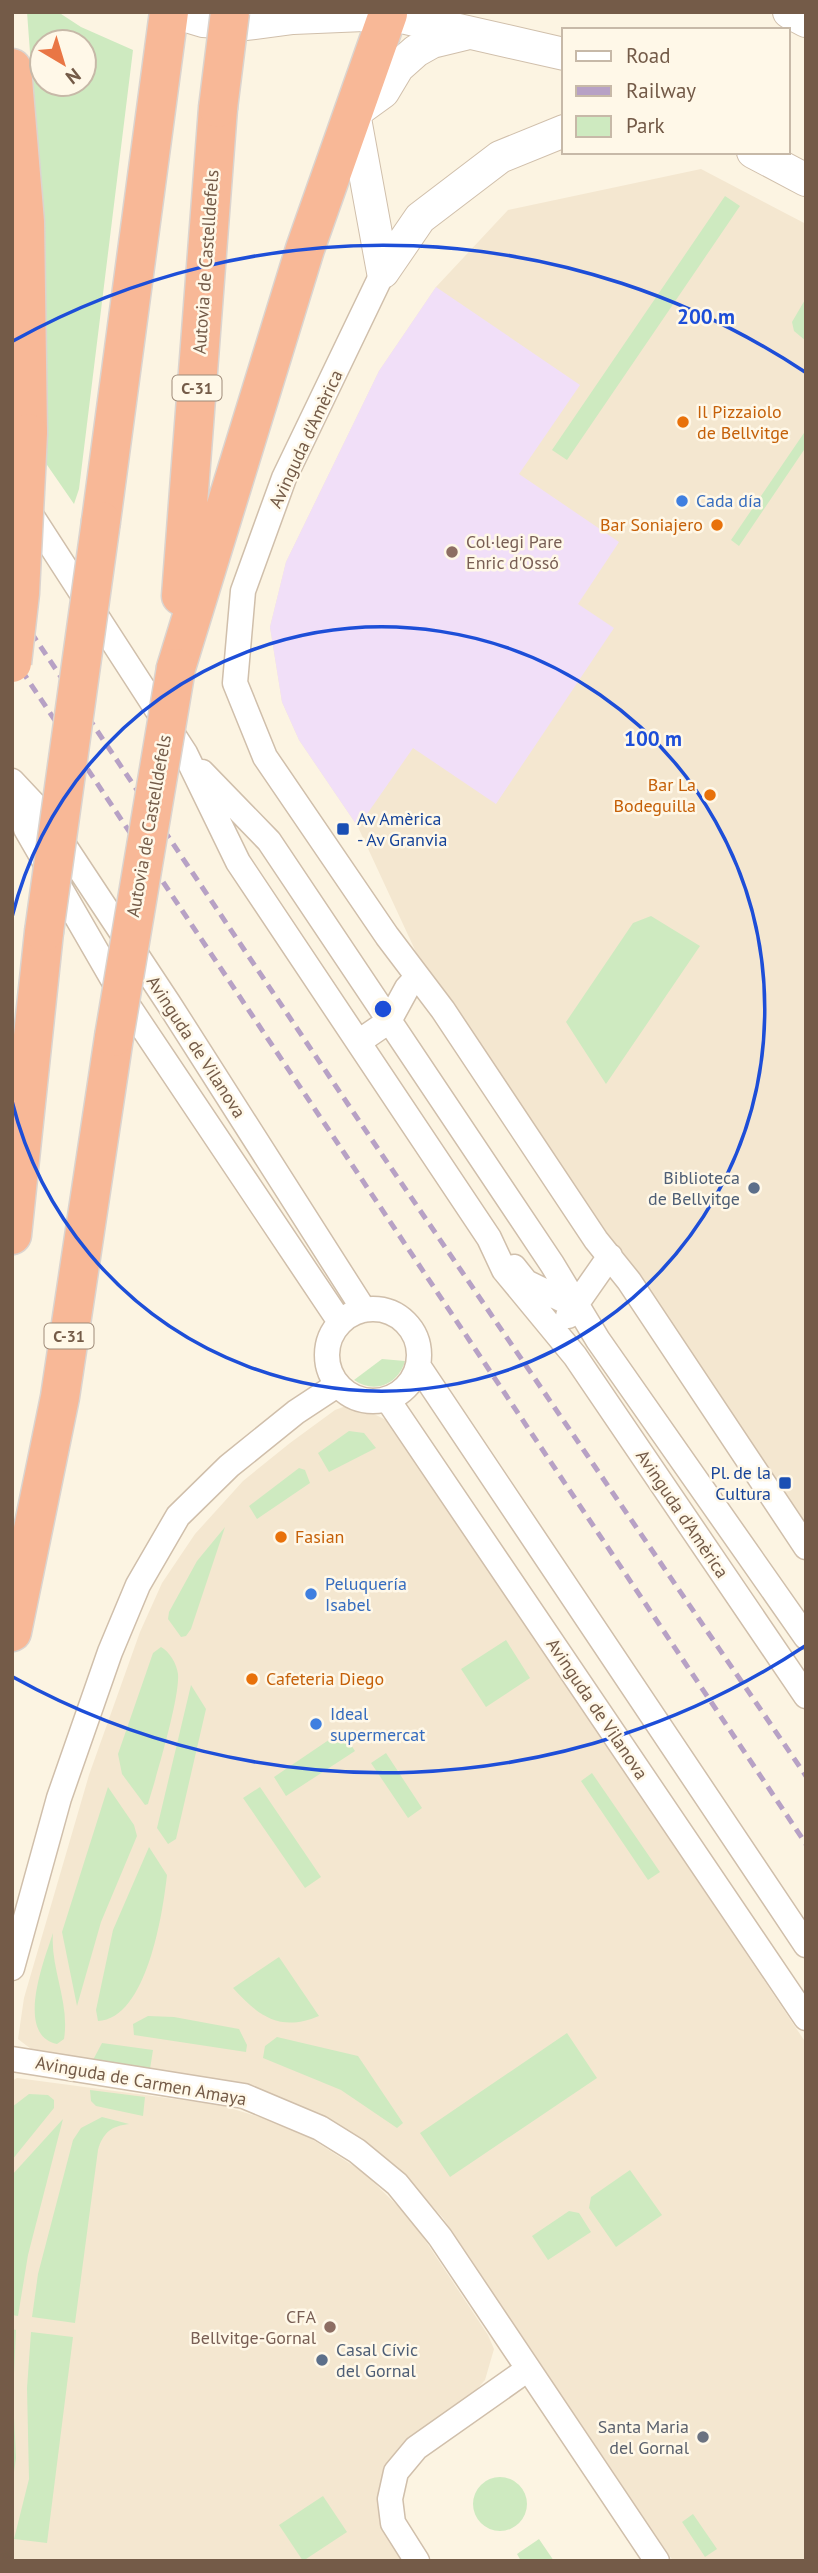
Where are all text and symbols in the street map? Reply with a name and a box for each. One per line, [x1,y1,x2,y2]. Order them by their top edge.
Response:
north arrow [28,28,98,98]
legend [562,28,790,154]
text: Road [626,42,670,69]
text: N [61,63,86,90]
text: Railway [626,77,696,104]
text: Park [626,112,665,139]
street label: Autovia de Castelldefels [188,169,223,355]
text: 200 m [677,303,735,330]
street label: Avinguda d'Amèrica [263,366,348,512]
road number: C-31 [172,376,222,400]
place label: Il Pizzaiolo de Bellvitge [697,400,789,444]
marker: Il Pizzaiolo de Bellvitge [675,414,691,430]
place label: Cada día [696,489,762,512]
marker: Cada día [674,493,690,509]
place label: Bar Soniajero [600,513,703,536]
marker: Bar Soniajero [709,517,725,533]
place label: Col·legi Pare Enric d'Ossó [466,530,562,574]
marker: Col·legi Pare Enric d'Ossó [444,544,460,560]
text: 100 m [624,725,682,752]
street label: Autovia de Castelldefels [121,733,176,919]
place label: Bar La Bodeguilla [614,773,696,817]
marker: Bar La Bodeguilla [702,787,718,803]
place label: Av Amèrica - Av Granvia [357,807,447,851]
marker: Av Amèrica - Av Granvia [335,821,351,837]
street label: Avinguda de Vilanova [142,971,251,1122]
centre of rings [371,997,395,1021]
place label: Biblioteca de Bellvitge [648,1166,740,1210]
marker: Biblioteca de Bellvitge [746,1180,762,1196]
road number: C-31 [44,1324,94,1348]
street label: Avinguda d'Amèrica [631,1445,734,1582]
place label: Pl. de la Cultura [711,1461,771,1505]
marker: Pl. de la Cultura [777,1475,793,1491]
place label: Fasian [295,1525,344,1548]
marker: Fasian [273,1529,289,1545]
place label: Peluquería Isabel [325,1572,407,1616]
marker: Peluquería Isabel [303,1586,319,1602]
street label: Avinguda de Vilanova [542,1634,653,1784]
place label: Cafeteria Diego [266,1667,384,1690]
marker: Cafeteria Diego [244,1671,260,1687]
place label: Ideal supermercat [330,1702,425,1746]
marker: Ideal supermercat [308,1716,324,1732]
street label: Avinguda de Carmen Amaya [34,2051,248,2110]
place label: CFA Bellvitge-Gornal [190,2305,317,2349]
marker: CFA Bellvitge-Gornal [322,2319,338,2335]
place label: Casal Cívic del Gornal [336,2338,418,2382]
marker: Casal Cívic del Gornal [314,2352,330,2368]
place label: Santa Maria del Gornal [598,2415,690,2459]
marker: Santa Maria del Gornal [695,2429,711,2445]

